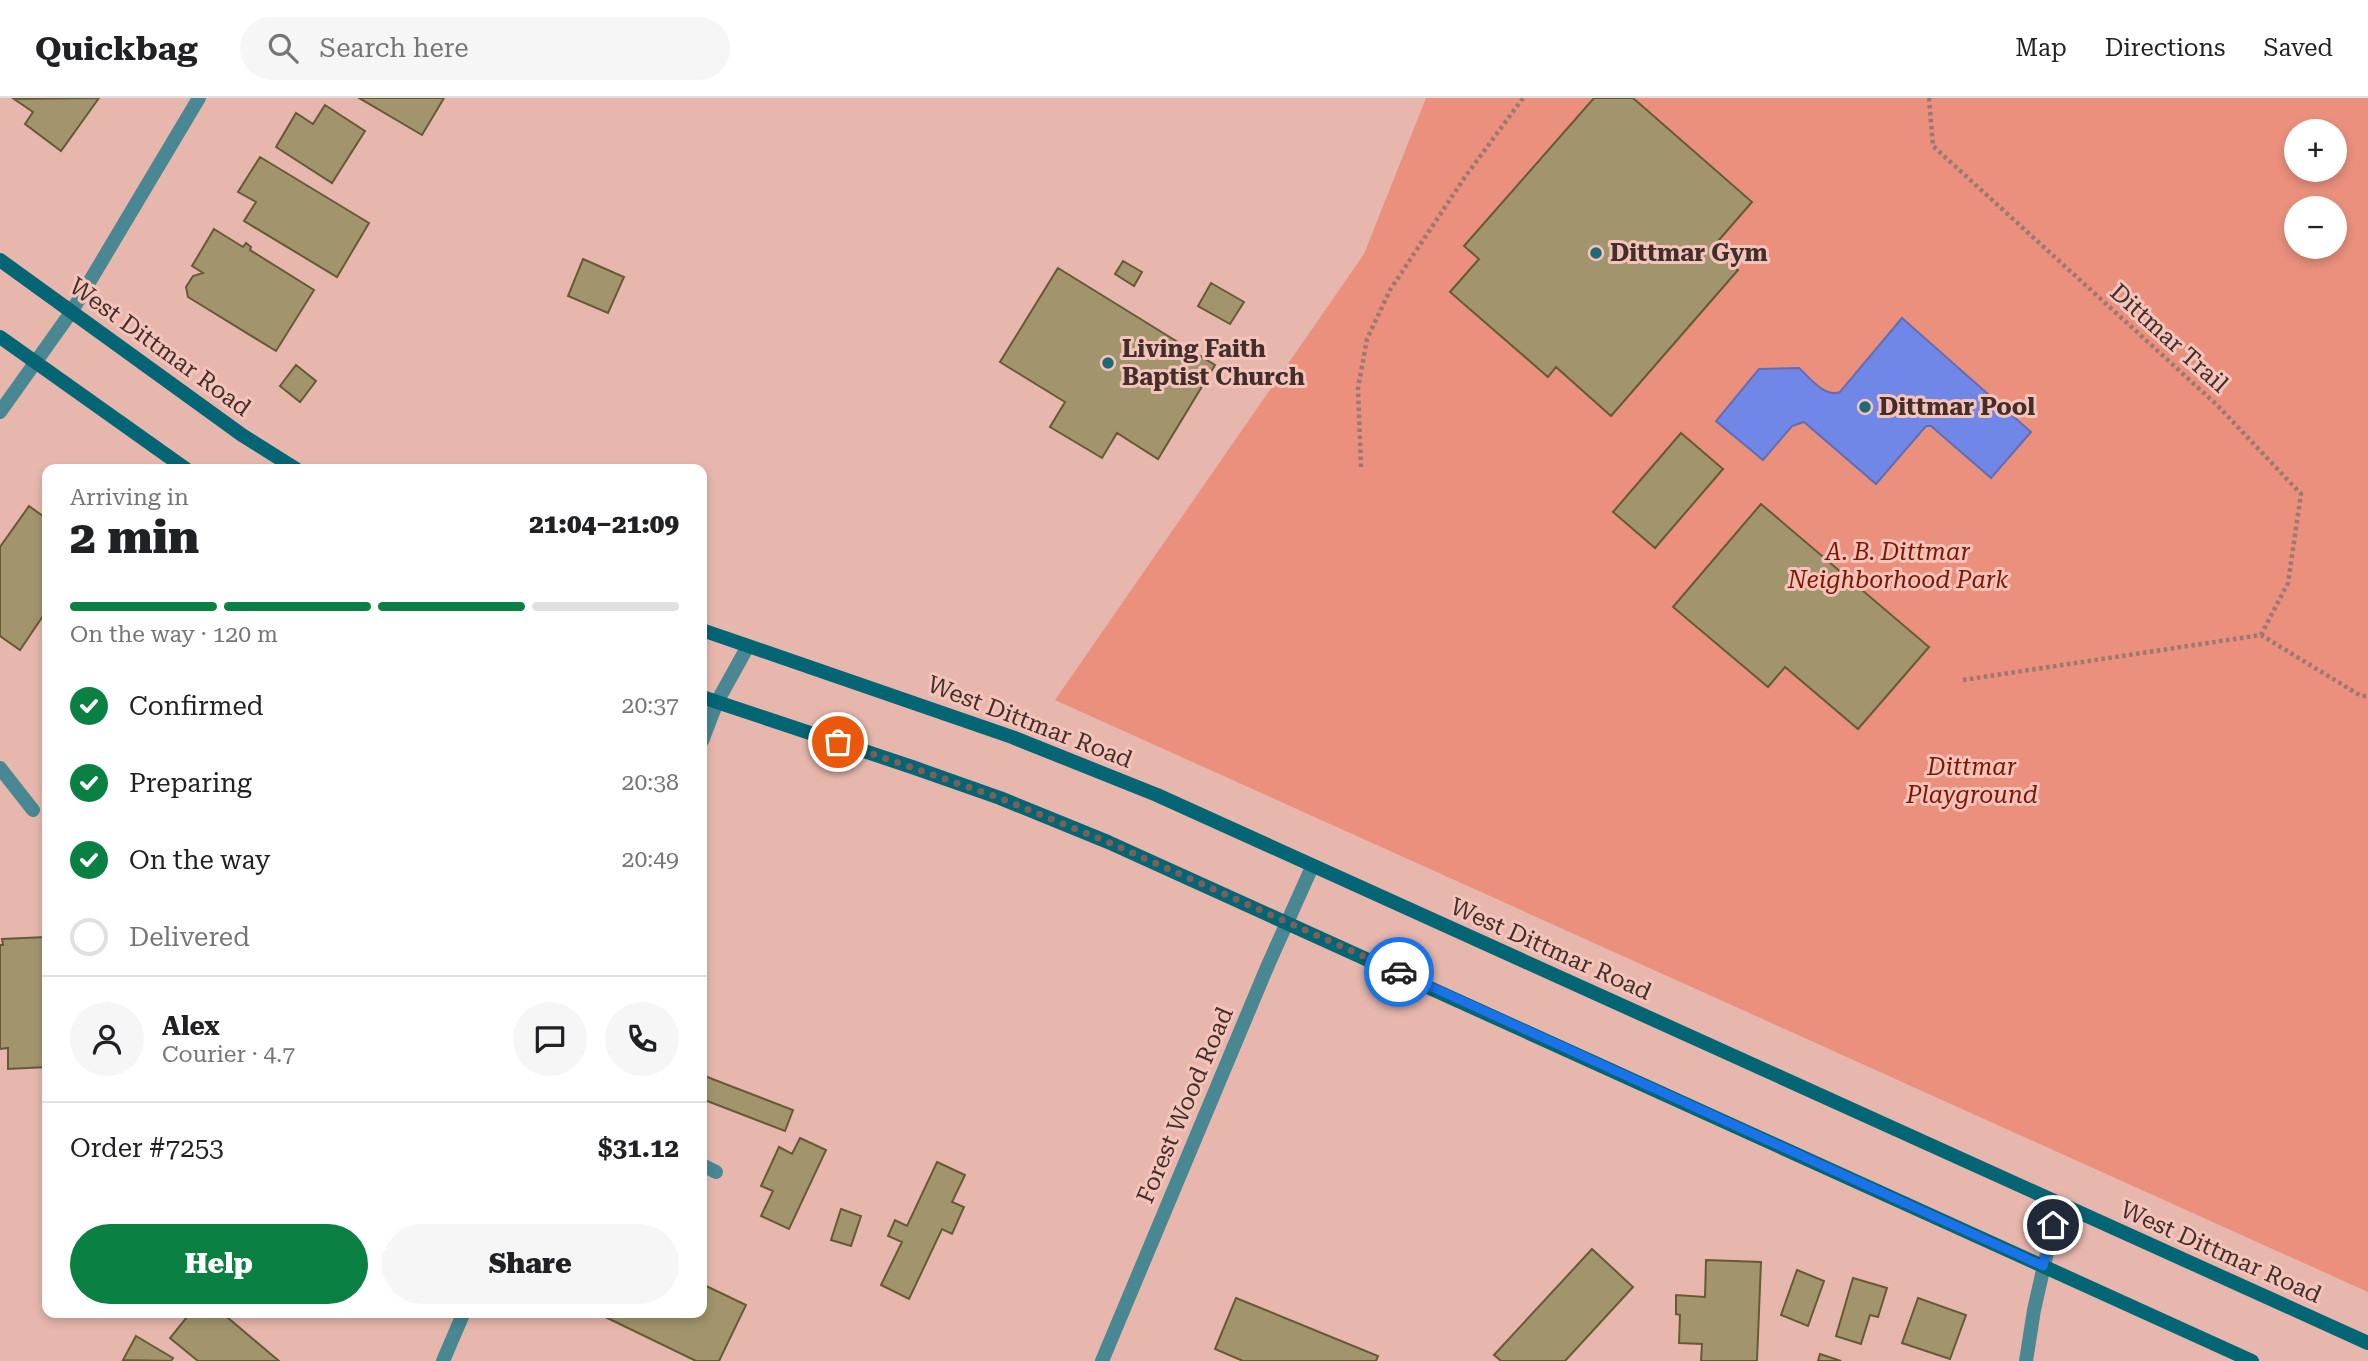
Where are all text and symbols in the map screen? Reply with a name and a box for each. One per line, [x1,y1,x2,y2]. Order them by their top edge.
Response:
search box [240,17,730,80]
text: Quickbag [35,29,198,68]
icon: search [264,29,302,67]
text: Search here [320,33,469,63]
text: Map [2015,34,2067,62]
text: Directions [2105,34,2225,62]
text: Saved [2263,34,2333,62]
map controls [2284,119,2347,259]
button: + [2284,119,2347,182]
button: − [2284,196,2347,259]
place label: Dittmar Gym [1610,239,1768,267]
marker: Dittmar Gym [1588,245,1604,261]
street label: West Dittmar Road [64,272,256,422]
street label: Dittmar Trail [2104,278,2234,398]
place label: Living Faith Baptist Church [1122,335,1305,391]
marker: Living Faith Baptist Church [1100,355,1116,371]
place label: Dittmar Pool [1879,393,2035,421]
marker: Dittmar Pool [1857,399,1873,415]
text: Arriving in [70,484,189,511]
text: 21:04–21:09 [529,509,679,539]
text: 2 min [70,510,199,564]
park label: A. B. Dittmar Neighborhood Park [1787,538,2008,594]
text: On the way · 120 m [70,621,278,648]
street label: West Dittmar Road [924,670,1136,774]
icon: check [70,687,108,725]
text: Confirmed [129,691,264,721]
text: 20:37 [622,692,679,719]
pin [808,712,868,772]
icon: bag [819,723,857,761]
park label: Dittmar Playground [1905,753,2038,809]
icon: check [70,764,108,802]
text: Preparing [129,768,252,798]
text: 20:38 [622,769,679,796]
icon: check [70,841,108,879]
text: On the way [129,845,270,875]
text: 20:49 [622,846,679,873]
street label: West Dittmar Road [1446,892,1656,1006]
text: Delivered [129,922,250,952]
courier [1364,937,1434,1007]
icon: car [1380,953,1418,991]
button: person [70,1002,144,1076]
button: chat [513,1002,587,1076]
button: phone [605,1002,679,1076]
street label: Forest Wood Road [1131,1003,1239,1207]
text: Alex [162,1011,220,1041]
text: Courier · 4.7 [162,1041,295,1068]
text: Order #7253 [70,1133,224,1163]
text: $31.12 [598,1133,679,1163]
pin [2023,1195,2083,1255]
street label: West Dittmar Road [2116,1195,2326,1309]
icon: home [2034,1206,2072,1244]
button: Help [70,1224,368,1304]
button: Share [382,1224,679,1304]

